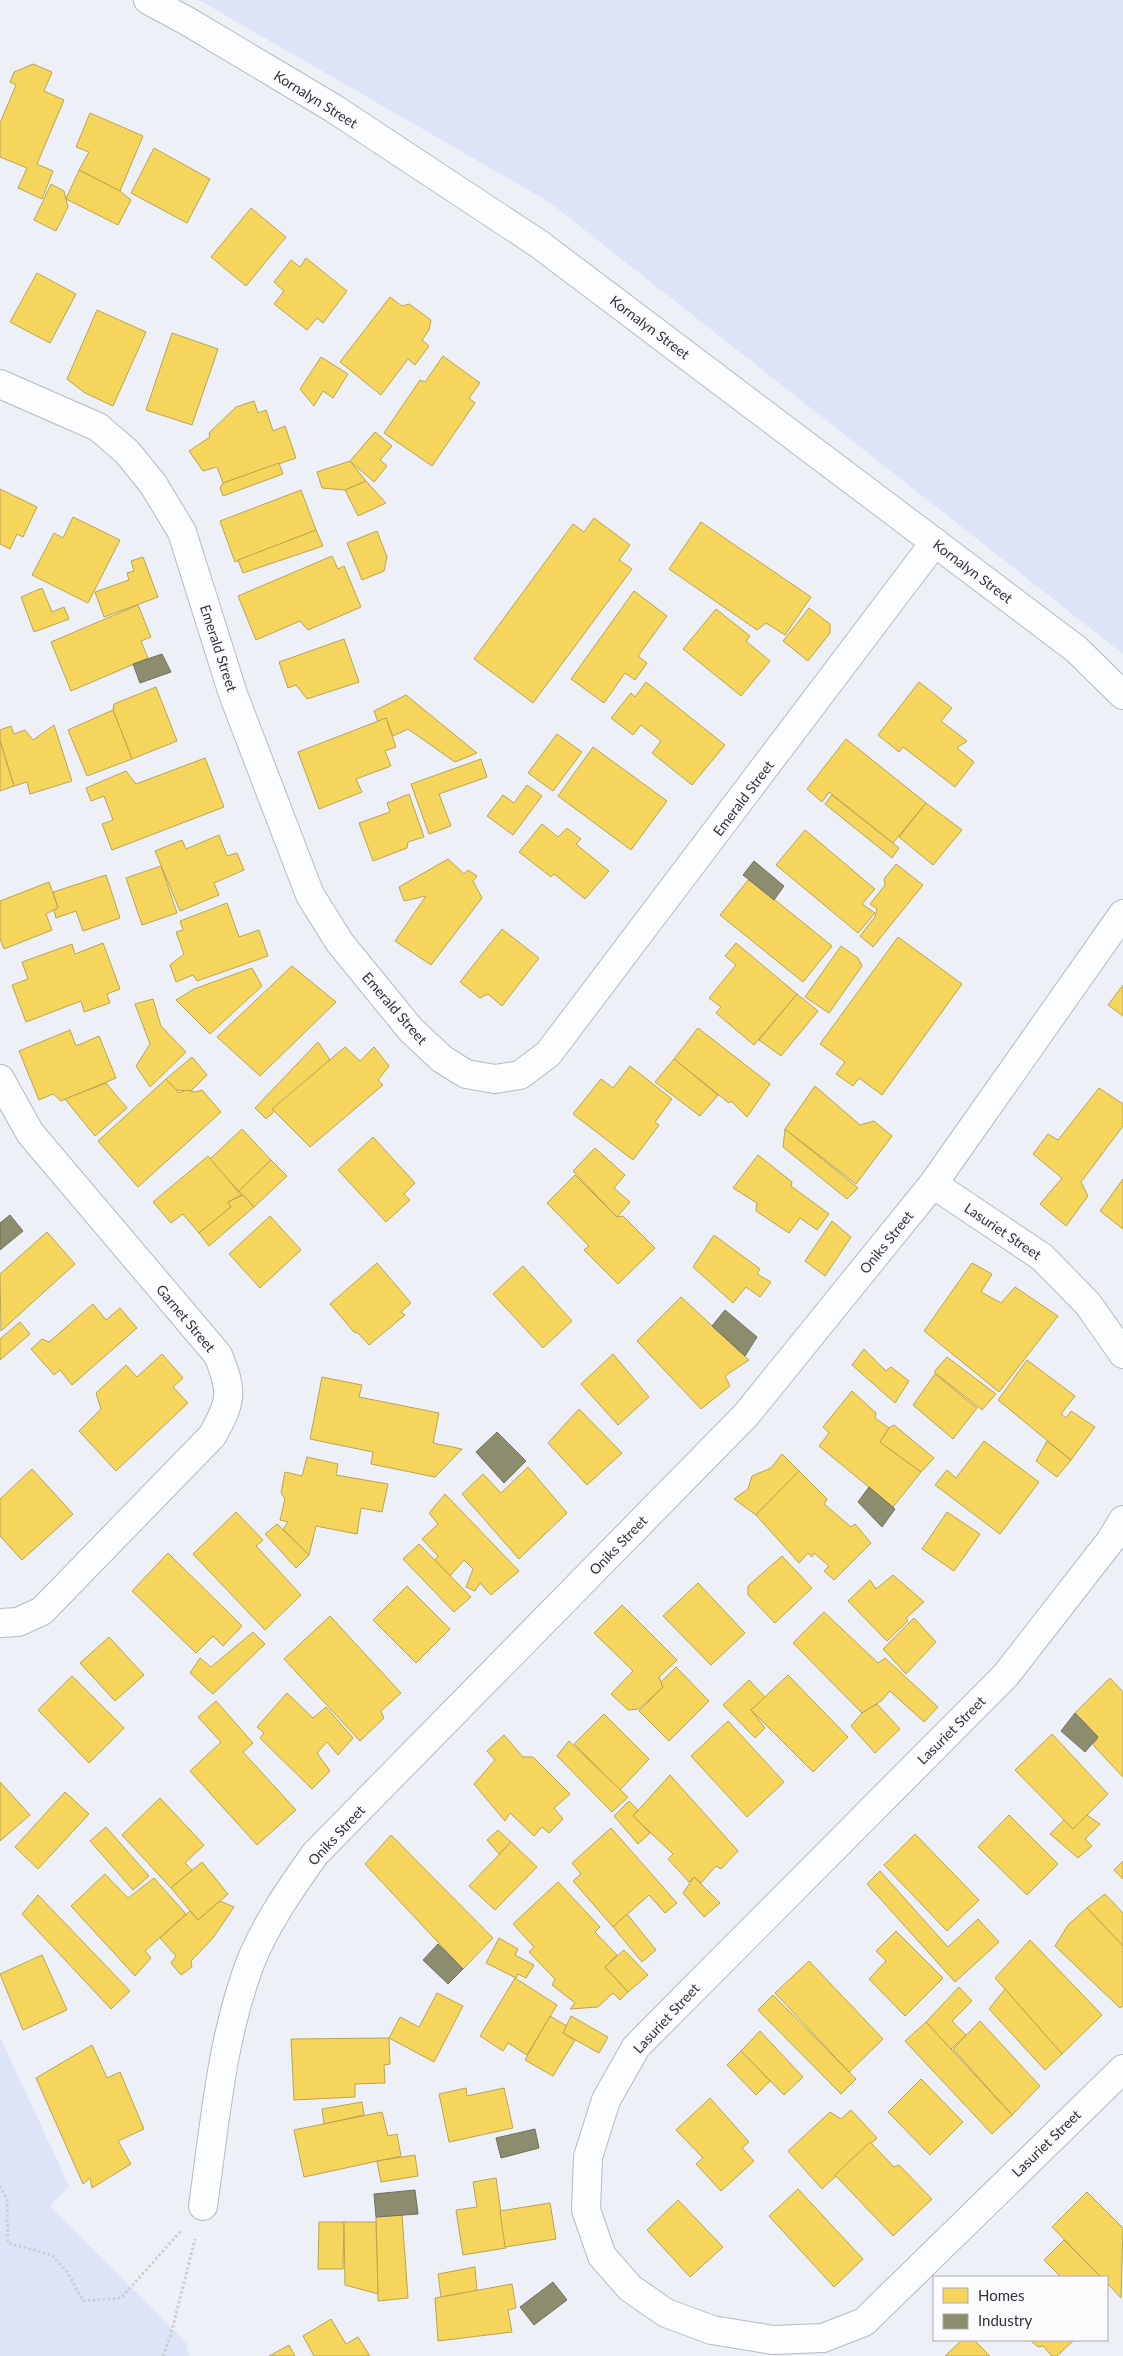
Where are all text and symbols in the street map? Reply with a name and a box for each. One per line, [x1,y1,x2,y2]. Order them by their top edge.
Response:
street label: Kornalyn Street [271,67,361,131]
street label: Kornalyn Street [607,292,693,362]
street label: Kornalyn Street [930,536,1016,606]
street label: Emerald Street [197,602,241,694]
street label: Emerald Street [709,757,777,839]
street label: Emerald Street [359,968,431,1048]
street label: Lasuriet Street [961,1199,1045,1263]
street label: Oniks Street [856,1207,916,1277]
street label: Garnet Street [153,1281,219,1355]
street label: Oniks Street [586,1512,650,1578]
street label: Lasuriet Street [913,1692,989,1768]
street label: Oniks Street [304,1801,368,1869]
street label: Lasuriet Street [629,1980,703,2056]
street label: Lasuriet Street [1008,2106,1084,2180]
legend [933,2276,1108,2341]
text: Homes [978,2286,1024,2304]
text: Industry [978,2311,1033,2329]

